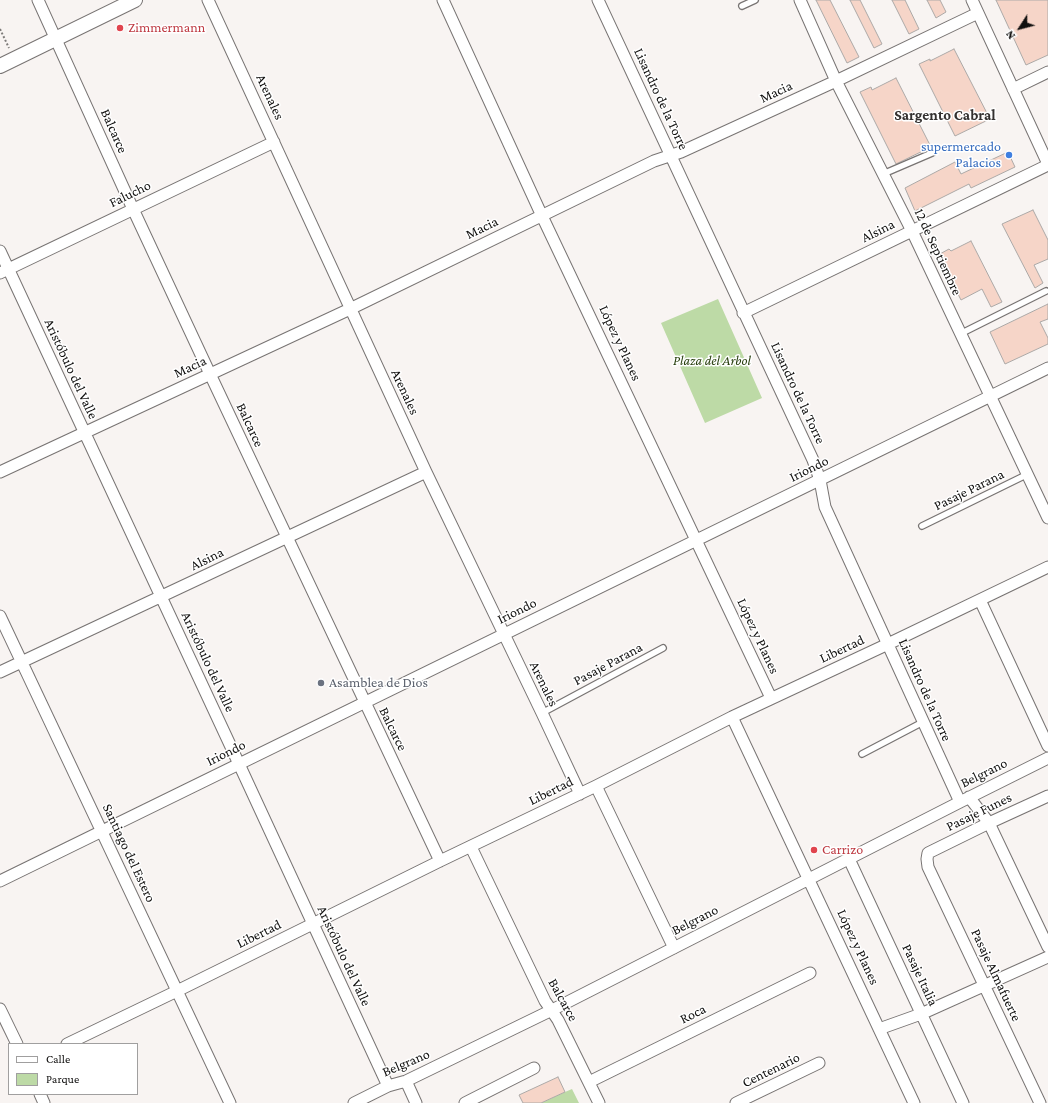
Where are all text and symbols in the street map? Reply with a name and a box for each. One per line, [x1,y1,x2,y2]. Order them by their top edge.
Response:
north arrow [1000,8,1040,48]
place label: Zimmermann [128,20,205,36]
marker: Zimmermann [115,23,125,33]
text: N [1003,28,1017,42]
street label: Lisandro de la Torre [630,45,692,153]
street label: Arenales [252,72,288,122]
street label: Macia [757,77,795,107]
street label: Balcarce [97,106,131,156]
district label: Sargento Cabral [894,106,996,124]
place label: supermercado Palacios [921,139,1001,172]
marker: supermercado Palacios [1004,150,1014,160]
street label: Falucho [106,177,154,211]
street label: 12 de Septiembre [911,206,965,298]
street label: Macia [463,213,501,243]
street label: Alsina [859,216,897,246]
street label: López y Planes [595,303,645,383]
street label: Aristóbulo del Valle [40,316,102,422]
street label: Lisandro de la Torre [767,339,829,447]
street label: Macia [171,352,209,382]
park label: Plaza del Arbol [673,353,751,369]
street label: Arenales [387,367,423,417]
street label: Balcarce [233,400,267,450]
street label: Iriondo [787,452,831,486]
street label: Pasaje Parana [931,466,1007,514]
street label: Alsina [188,544,226,574]
street label: Iriondo [495,594,539,628]
street label: López y Planes [733,596,783,676]
street label: Aristóbulo del Valle [177,609,239,715]
street label: Libertad [817,631,867,667]
street label: Lisandro de la Torre [895,636,955,744]
street label: Pasaje Parana [571,639,645,689]
street label: Arenales [526,659,562,709]
place label: Asamblea de Dios [329,675,428,691]
marker: Asamblea de Dios [316,678,326,688]
street label: Balcarce [375,704,411,754]
street label: Iriondo [204,736,248,770]
street label: Belgrano [958,755,1010,791]
street label: Libertad [526,773,576,809]
street label: Pasaje Funes [944,789,1014,835]
street label: Santiago del Estero [99,801,159,905]
place label: Carrizo [822,842,863,858]
marker: Carrizo [809,845,819,855]
street label: Belgrano [669,901,721,939]
street label: Aristóbulo del Valle [313,903,375,1009]
street label: López y Planes [833,907,883,987]
street label: Libertad [234,916,284,952]
street label: Pasaje Almafuerte [967,926,1025,1024]
street label: Pasaje Italia [898,941,942,1009]
street label: Balcarce [544,976,582,1024]
street label: Roca [677,1001,709,1027]
legend [8,1043,138,1095]
street label: Belgrano [380,1046,432,1080]
street label: Centenario [739,1049,803,1091]
text: Calle [46,1052,70,1066]
text: Parque [46,1072,79,1086]

